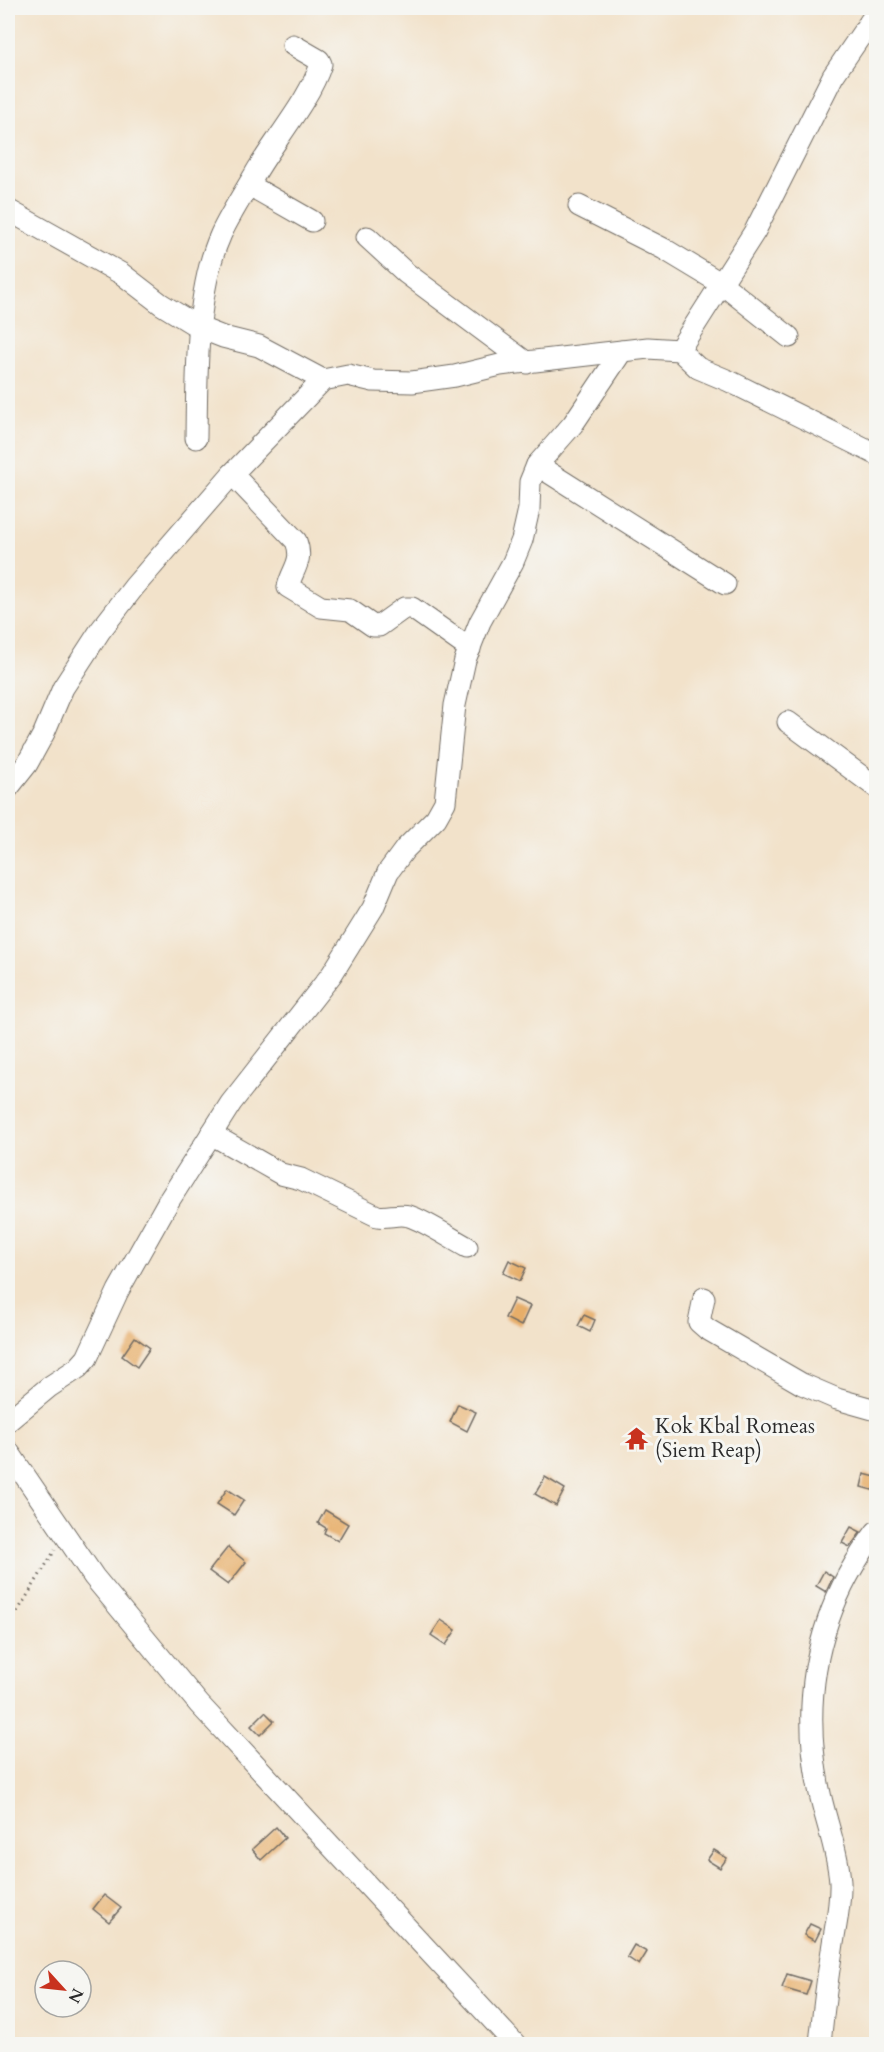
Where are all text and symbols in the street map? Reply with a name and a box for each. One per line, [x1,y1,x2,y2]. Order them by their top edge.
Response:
place label: Kok Kbal Romeas (Siem Reap) [655,1412,815,1465]
temple icon: Kok Kbal Romeas (Siem Reap) [624,1425,650,1451]
north arrow [33,1959,93,2019]
text: N [62,1984,88,2007]

